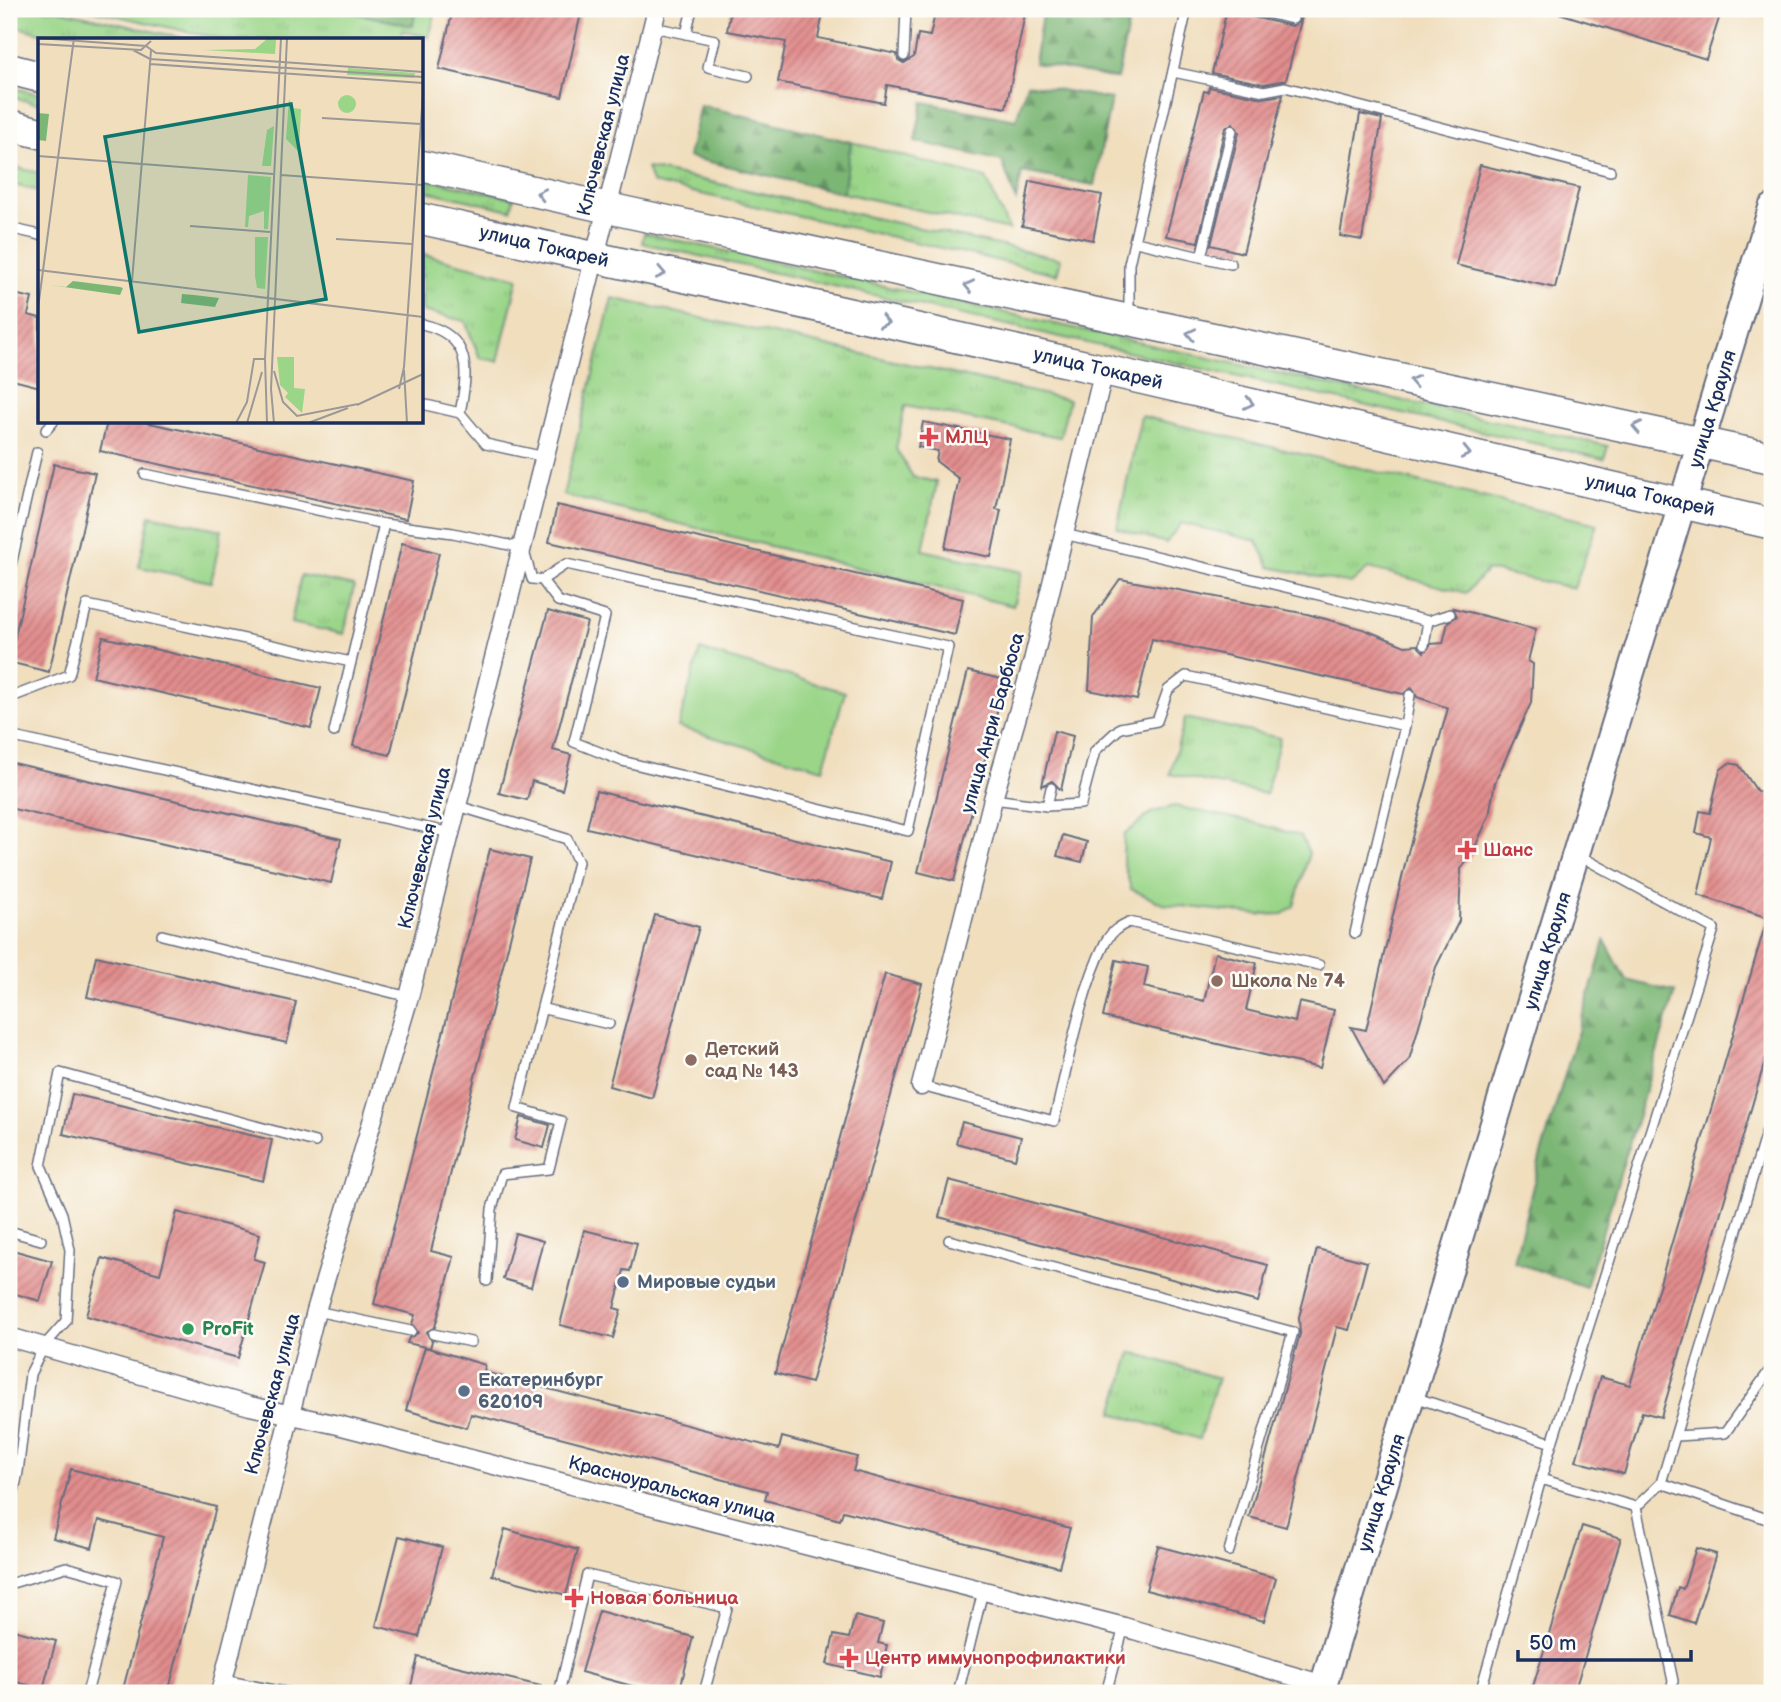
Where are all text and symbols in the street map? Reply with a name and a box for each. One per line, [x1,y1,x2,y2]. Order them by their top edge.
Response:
inset map [38,38,424,424]
street label: Ключевская улица [573,52,635,218]
one-way arrow [536,187,548,202]
street label: улица Токарей [477,221,611,273]
one-way arrow [655,265,667,279]
one-way arrow [963,280,975,295]
one-way arrow [877,313,889,328]
one-way arrow [1185,327,1197,342]
street label: улица Токарей [1031,343,1165,395]
street label: улица Крауля [1684,347,1742,471]
one-way arrow [1408,374,1420,389]
one-way arrow [1243,395,1255,409]
one-way arrow [1631,421,1643,436]
place label: МЛЦ [945,426,988,449]
marker: МЛЦ [919,427,939,447]
one-way arrow [1460,445,1472,459]
street label: улица Токарей [1583,470,1717,522]
street label: улица Анри Барбюса [956,630,1030,816]
street label: Ключевская улица [394,765,456,931]
place label: Шанс [1483,839,1534,862]
marker: Шанс [1457,840,1477,860]
street label: улица Крауля [1519,889,1577,1013]
place label: Школа № 74 [1231,970,1345,993]
marker: Школа № 74 [1209,973,1225,989]
place label: Детский сад № 143 [705,1038,799,1083]
marker: Детский сад № 143 [683,1052,699,1068]
place label: Мировые судьи [637,1271,776,1294]
marker: Мировые судьи [615,1274,631,1290]
street label: Ключевская улица [240,1311,306,1477]
place label: ProFit [202,1318,254,1341]
marker: ProFit [180,1321,196,1337]
place label: Екатеринбург 620109 [478,1369,604,1414]
marker: Екатеринбург 620109 [456,1383,472,1399]
street label: улица Крауля [1353,1431,1411,1555]
street label: Красноуральская улица [566,1451,778,1529]
place label: Новая больница [590,1587,739,1610]
marker: Новая больница [564,1588,584,1608]
scale bar [1518,1618,1692,1662]
text: 50 m [1529,1631,1576,1656]
place label: Центр иммунопрофилактики [865,1647,1126,1670]
marker: Центр иммунопрофилактики [839,1648,859,1668]

